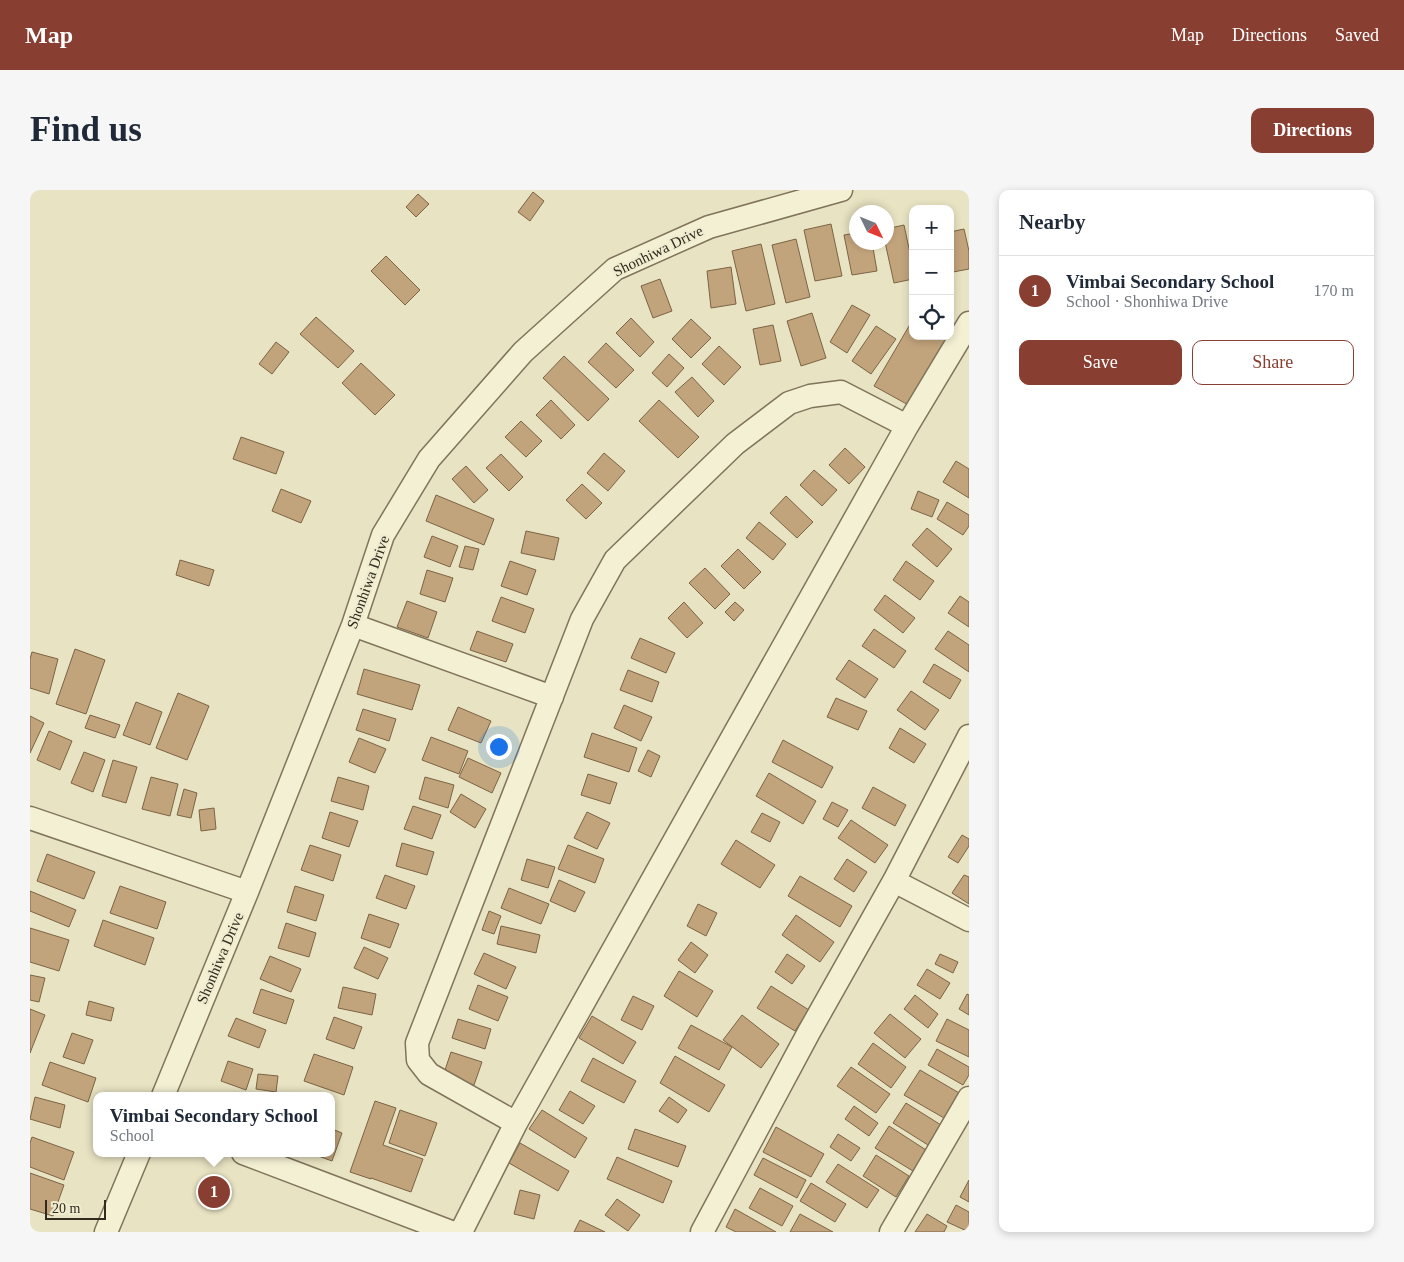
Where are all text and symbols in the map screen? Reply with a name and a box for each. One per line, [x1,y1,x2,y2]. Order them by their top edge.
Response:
text: Map [25,22,73,48]
text: Map [1171,25,1204,45]
text: Directions [1232,25,1307,45]
text: Saved [1335,25,1379,45]
button: Directions [1251,108,1374,153]
text: Find us [30,110,142,149]
north arrow [849,205,894,250]
map controls [909,205,954,340]
button: + [909,205,954,250]
text: Nearby [1019,210,1086,234]
street label: Shonhiwa Drive [610,222,706,280]
button: − [909,250,954,295]
text: Vimbai Secondary School [1066,271,1274,292]
text: 1 [1031,282,1039,299]
text: 170 m [1314,282,1354,299]
text: School · Shonhiwa Drive [1066,293,1228,310]
button: locate [909,295,954,340]
button: Save [1019,340,1182,385]
button: Share [1192,340,1354,385]
street label: Shonhiwa Drive [344,533,392,631]
your location [486,734,512,760]
street label: Shonhiwa Drive [194,910,247,1006]
popup [93,1092,335,1157]
text: Vimbai Secondary School [110,1105,318,1126]
text: School [110,1127,154,1144]
pin: 1 [198,1173,230,1211]
scale bar [45,1197,106,1220]
text: 20 m [52,1201,80,1216]

